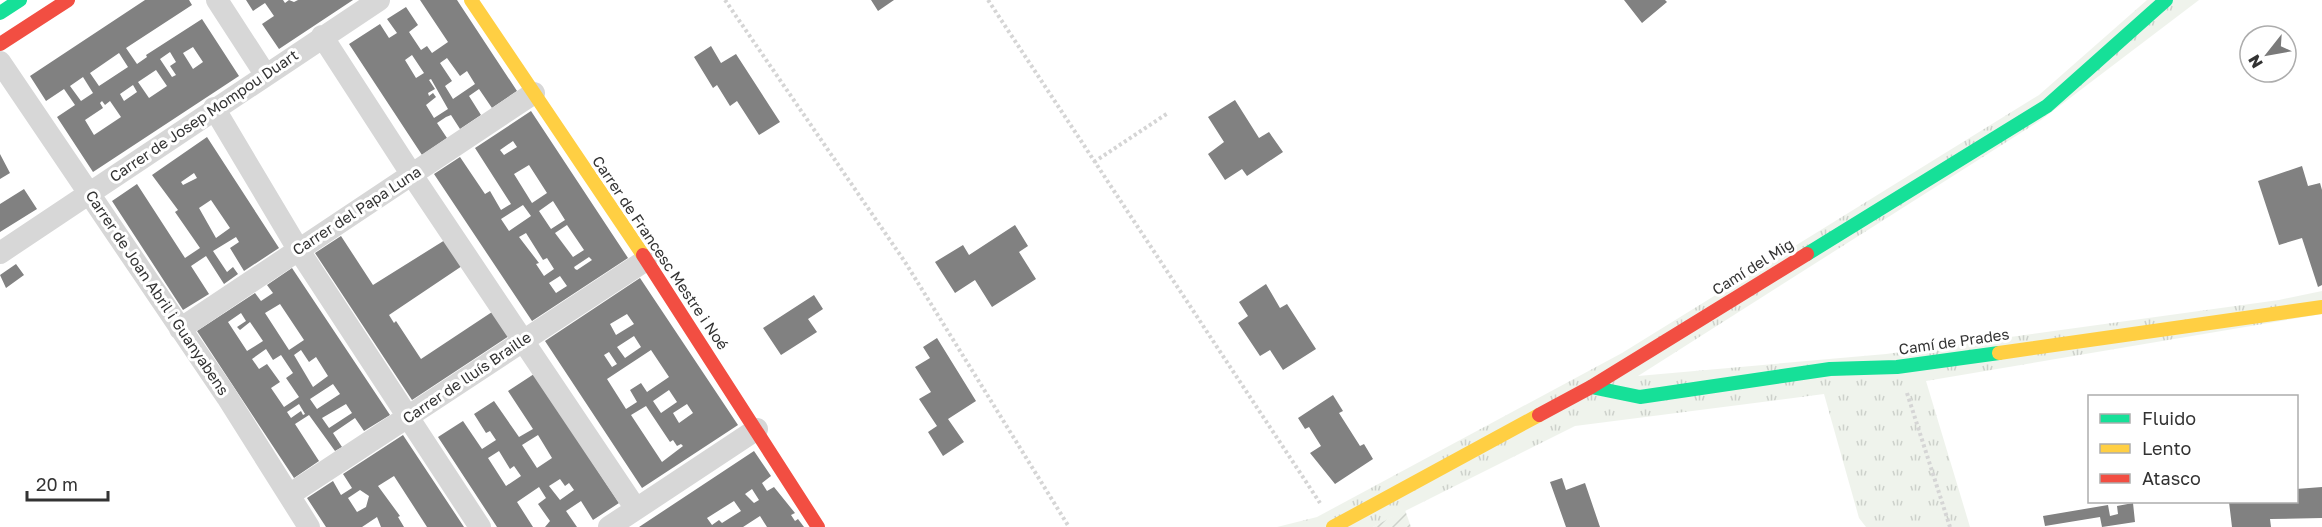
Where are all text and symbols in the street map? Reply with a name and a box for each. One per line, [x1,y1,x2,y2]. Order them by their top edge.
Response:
north arrow [2238,24,2298,84]
street label: Carrer de Josep Mompou Duart [106,45,301,185]
text: N [2243,51,2267,72]
street label: Carrer de Francesc Mestre i Noé [589,152,733,353]
street label: Carrer del Papa Luna [289,162,424,258]
street label: Carrer de Joan Abril i Guanyabens [82,187,233,398]
street label: Camí del Mig [1709,234,1796,298]
street label: Camí de Prades [1898,324,2010,358]
street label: Carrer de lluís Braille [399,327,534,427]
legend [2088,395,2298,503]
text: Fluido [2142,407,2196,429]
text: Lento [2142,437,2191,459]
scale bar [27,464,108,502]
text: Atasco [2142,467,2201,489]
text: 20 m [36,473,78,495]

